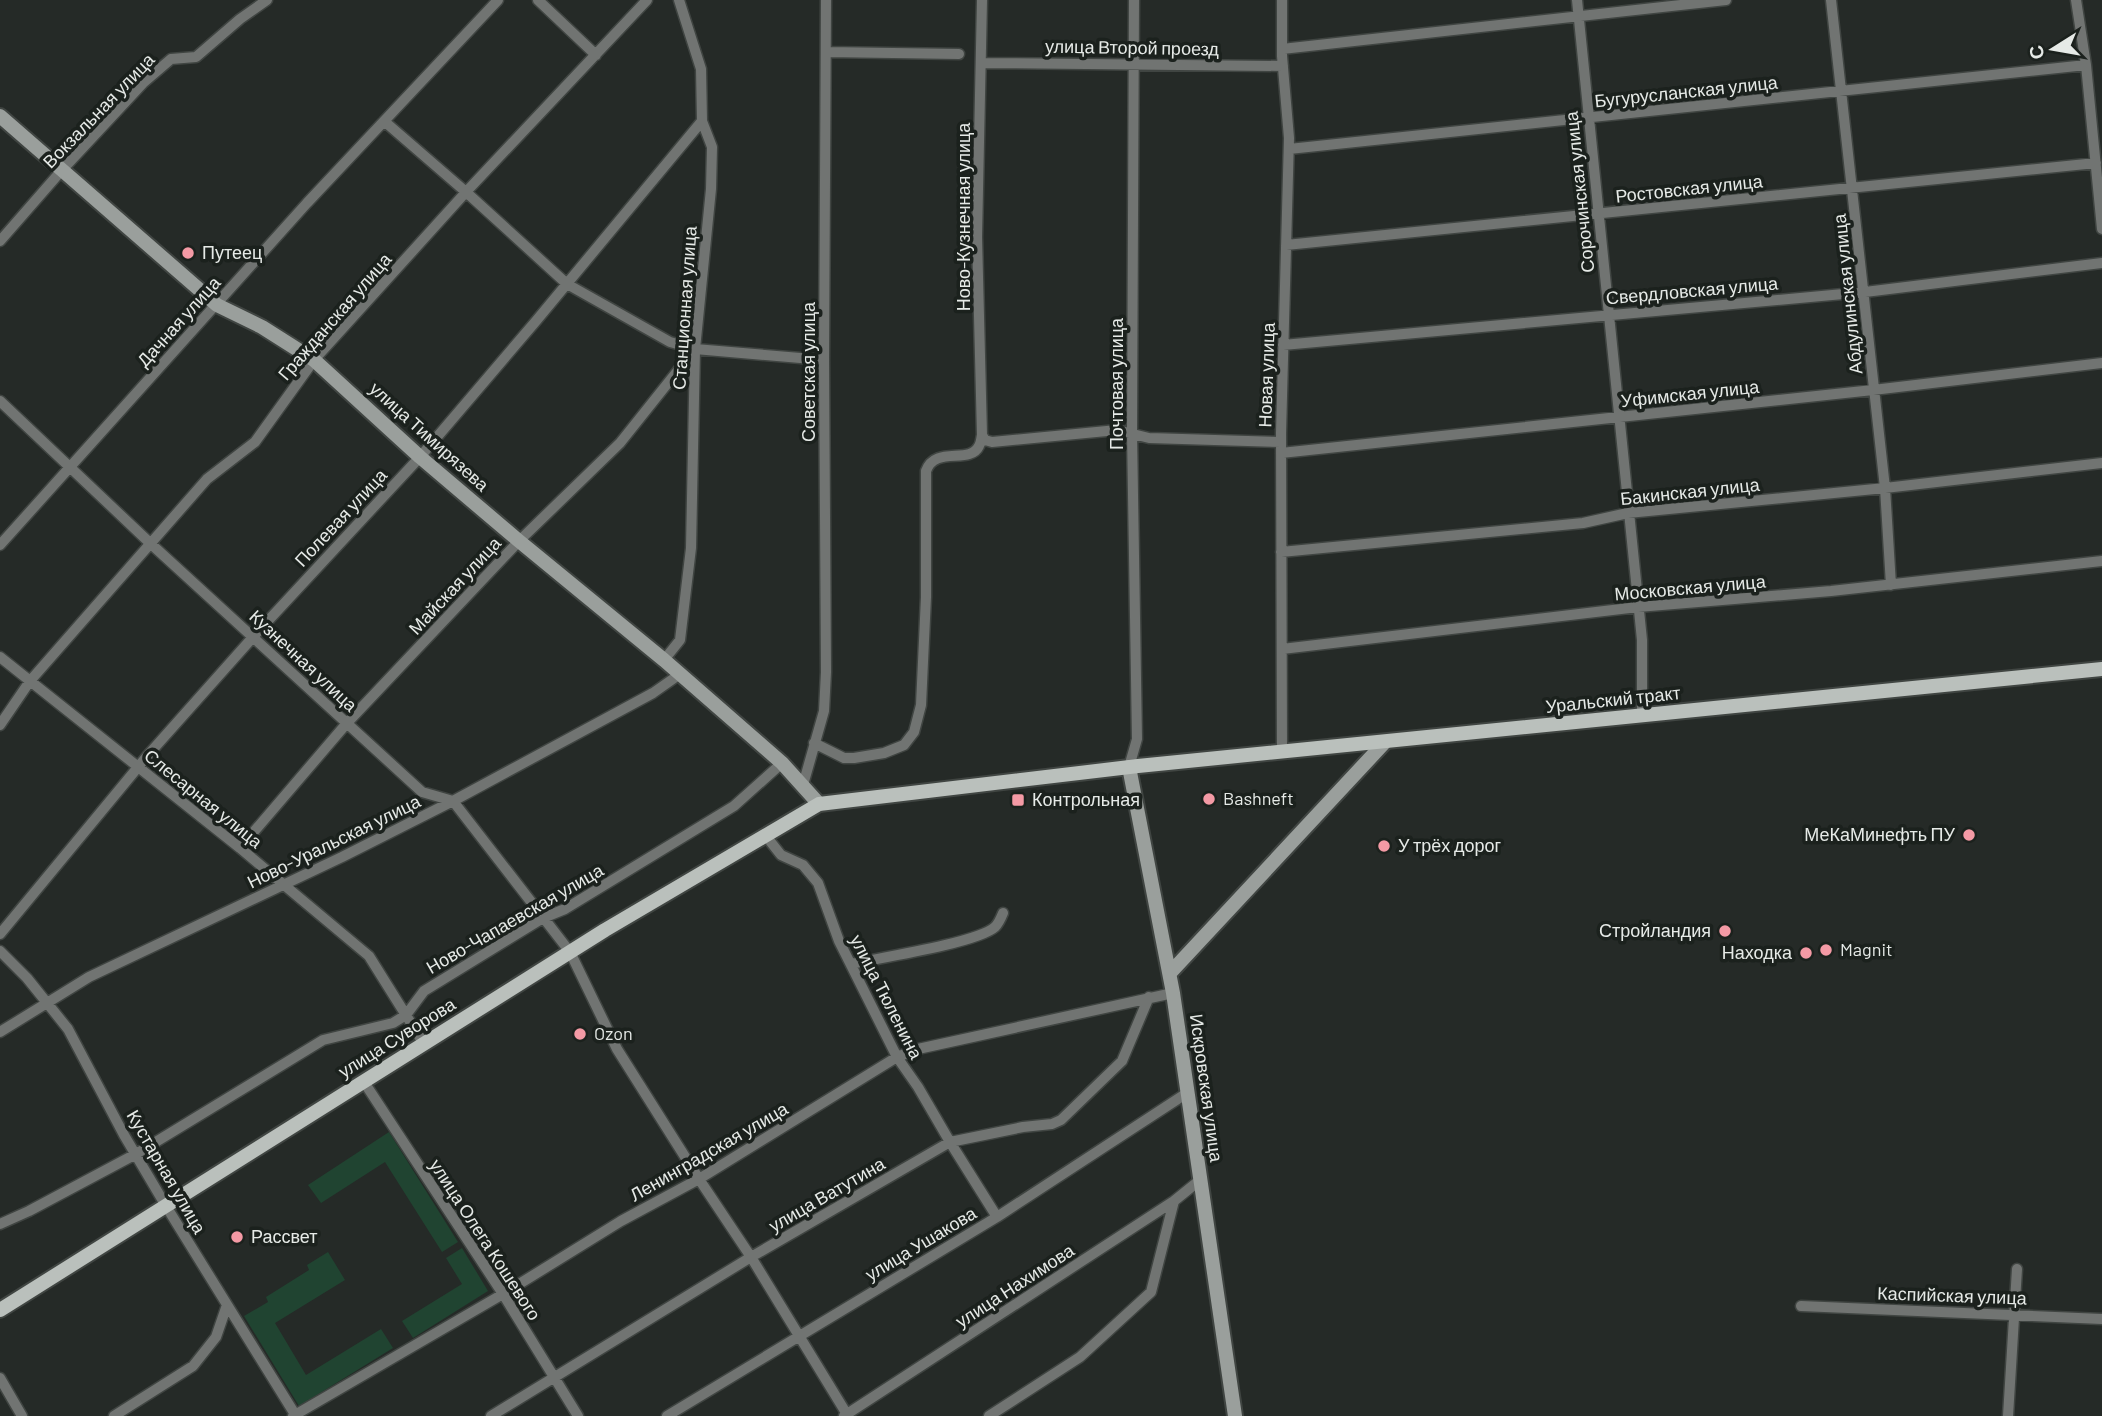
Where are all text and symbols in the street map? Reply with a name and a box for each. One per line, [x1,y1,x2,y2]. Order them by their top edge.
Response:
north arrow [2018,14,2088,84]
street label: улица Второй проезд [1045,34,1220,60]
text: С [2023,43,2048,61]
street label: Вокзальная улица [38,48,159,172]
street label: Бугурусланская улица [1593,70,1780,112]
street label: Сорочинская улица [1559,109,1598,274]
street label: Ново-Кузнечная улица [952,122,974,311]
street label: Ростовская улица [1614,169,1764,207]
street label: Абдулинская улица [1828,212,1866,375]
street label: Станционная улица [667,224,701,391]
place label: Путеец [202,241,262,263]
marker: Путеец [180,245,196,261]
street label: Гражданская улица [273,247,396,384]
street label: Дачная улица [132,271,225,371]
street label: Свердловская улица [1605,271,1780,308]
street label: Советская улица [797,301,819,442]
street label: Почтовая улица [1105,317,1127,450]
street label: Новая улица [1253,321,1279,428]
street label: Уфимская улица [1620,375,1761,411]
street label: улица Тимирязева [366,377,495,496]
street label: Полевая улица [290,463,392,571]
street label: Бакинская улица [1619,473,1762,509]
street label: Майская улица [403,531,506,639]
street label: Московская улица [1613,569,1767,605]
street label: Кузнечная улица [245,605,363,716]
street label: Уральский тракт [1544,681,1682,717]
street label: Слесарная улица [140,744,268,853]
place label: Bashneft [1223,787,1294,809]
place label: Контрольная [1032,788,1140,810]
street label: Ново-Уральская улица [243,789,425,893]
marker: Bashneft [1201,791,1217,807]
marker: Контрольная [1010,792,1026,808]
place label: МеКаМинефть ПУ [1804,823,1956,845]
marker: МеКаМинефть ПУ [1961,827,1977,843]
place label: У трёх дорог [1398,834,1501,856]
marker: У трёх дорог [1376,838,1392,854]
street label: Ново-Чапаевская улица [422,858,608,978]
place label: Стройландия [1599,919,1711,941]
marker: Стройландия [1717,923,1733,939]
street label: улица Тюленина [846,931,928,1063]
place label: Magnit [1840,938,1893,960]
place label: Находка [1722,941,1793,963]
marker: Magnit [1818,942,1834,958]
marker: Находка [1798,945,1814,961]
street label: улица Суворова [334,992,460,1082]
street label: Искровская улица [1186,1012,1228,1164]
place label: Ozon [594,1022,633,1044]
marker: Ozon [572,1026,588,1042]
street label: Ленинградская улица [626,1096,792,1205]
street label: Кустарная улица [123,1106,212,1238]
street label: улица Ватутина [765,1152,889,1236]
street label: улица Олега Кошевого [426,1155,546,1324]
street label: улица Ушакова [861,1201,981,1285]
place label: Рассвет [251,1225,317,1247]
marker: Рассвет [229,1229,245,1245]
street label: улица Нахимова [951,1238,1079,1332]
street label: Каспийская улица [1877,1281,2028,1309]

